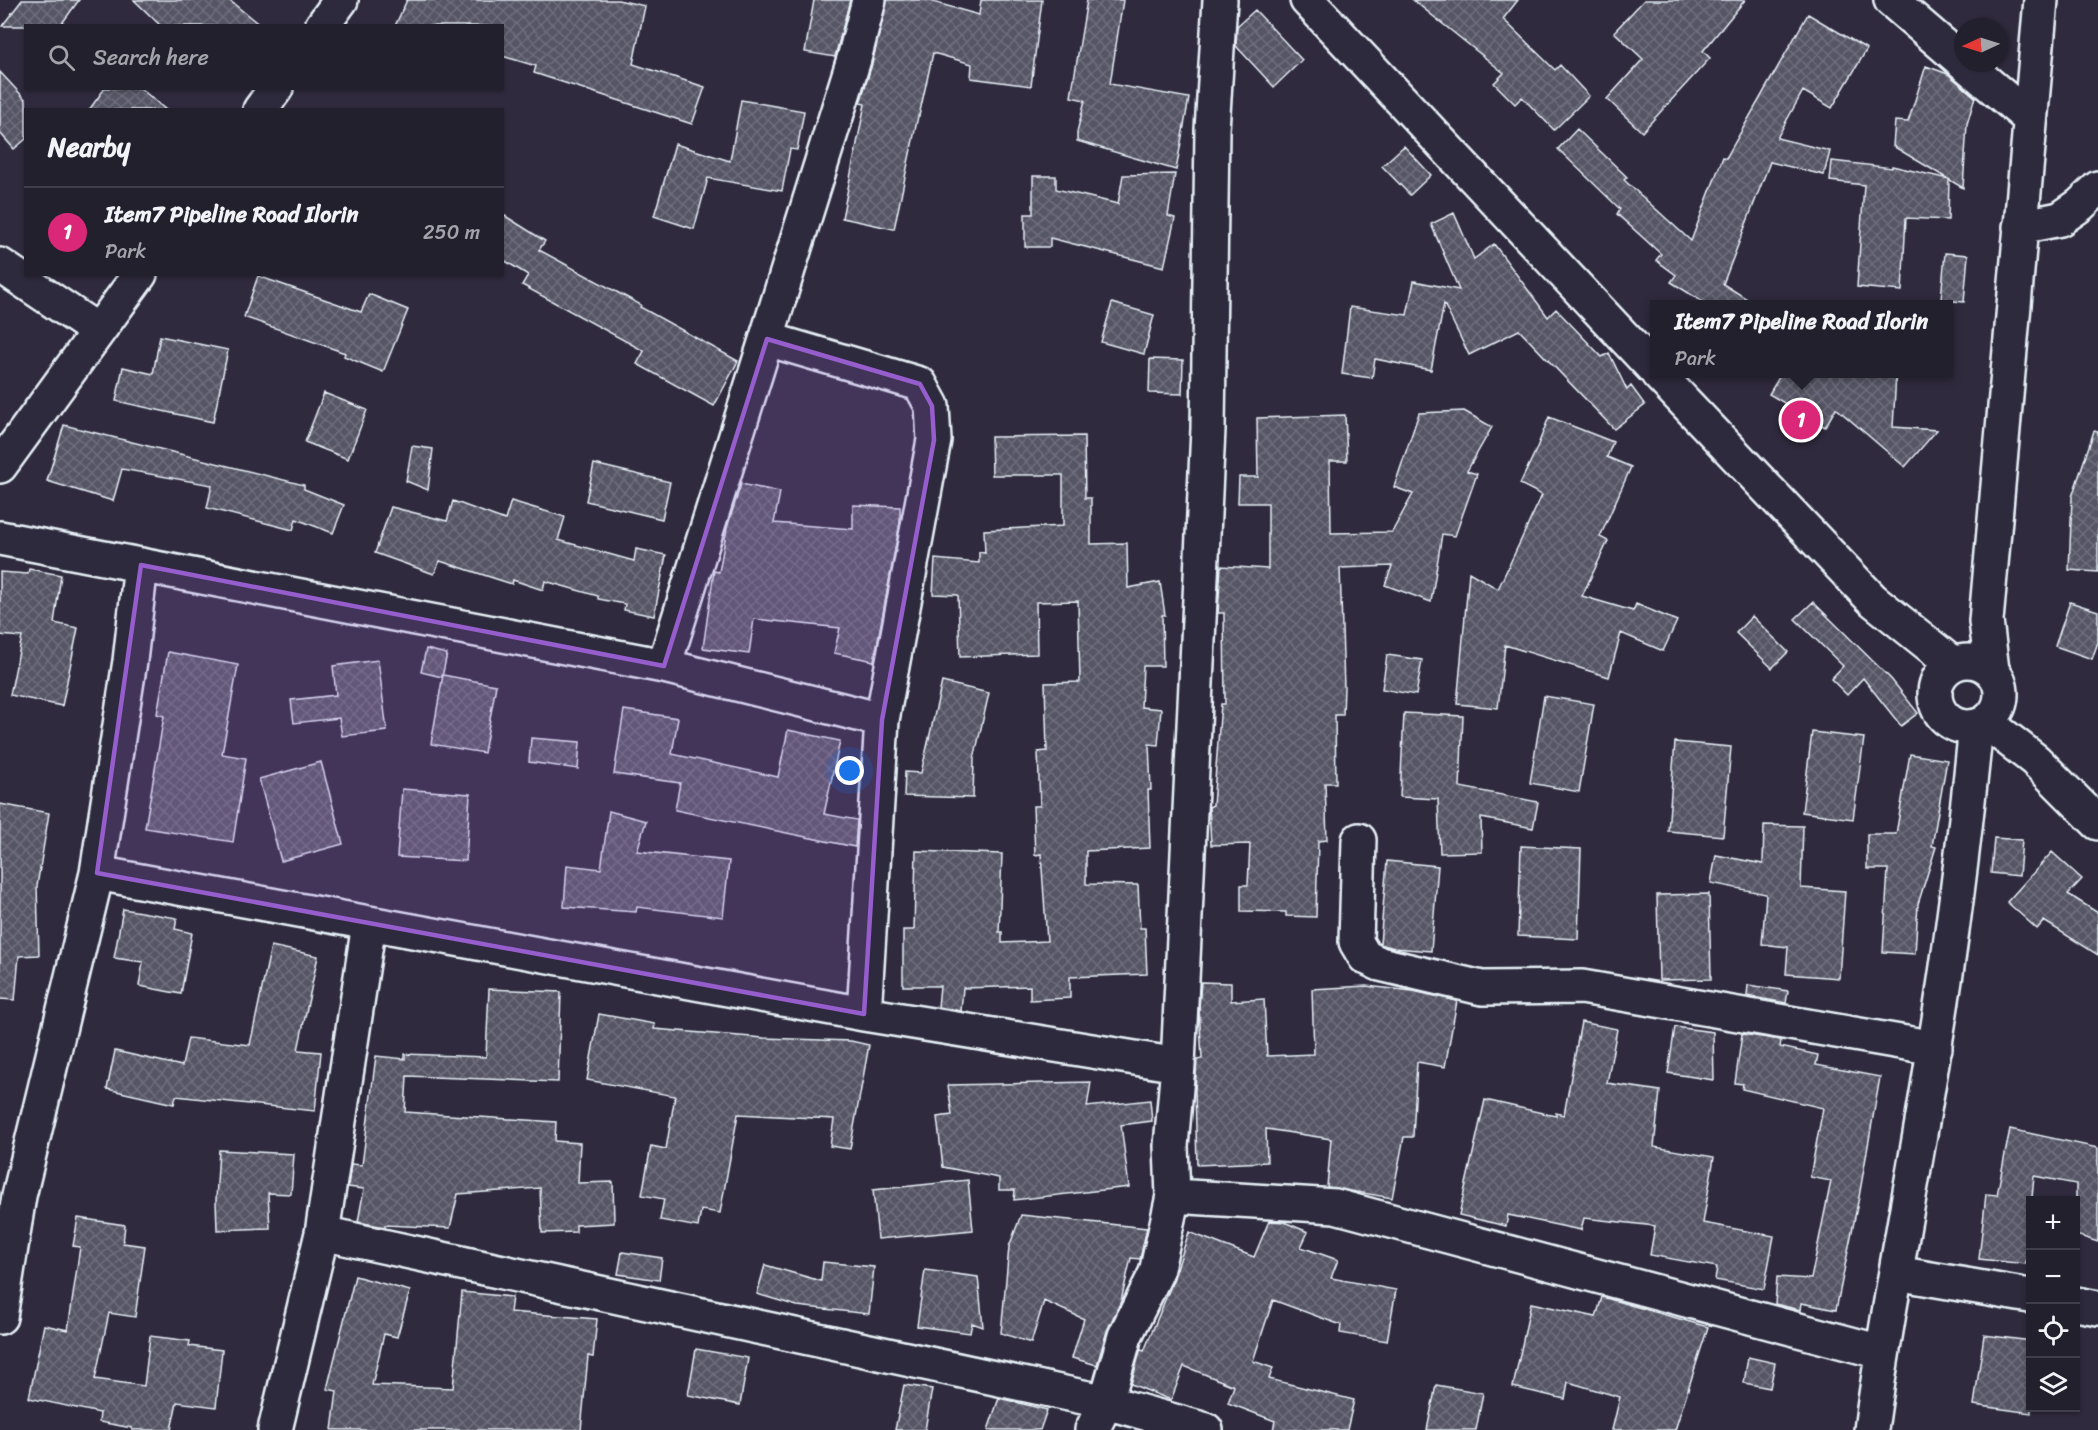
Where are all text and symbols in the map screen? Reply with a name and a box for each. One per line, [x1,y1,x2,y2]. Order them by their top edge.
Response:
north arrow [1954,18,2008,72]
search box [24,24,504,90]
text: Search here [93,38,209,77]
icon: search [45,41,78,74]
text: Nearby [48,124,130,170]
text: Item7 Pipeline Road Ilorin [105,195,359,234]
text: 1 [63,215,72,250]
text: 250 m [423,215,480,250]
text: Park [105,234,146,269]
popup [1650,300,1953,378]
text: Item7 Pipeline Road Ilorin [1675,302,1928,341]
text: Park [1675,341,1716,376]
pin: 1 [1782,398,1820,442]
your location [835,756,864,785]
map controls [2026,1196,2080,1412]
button: + [2026,1196,2080,1250]
button: − [2026,1250,2080,1304]
button: locate [2026,1304,2080,1358]
button: layers [2026,1358,2080,1412]

